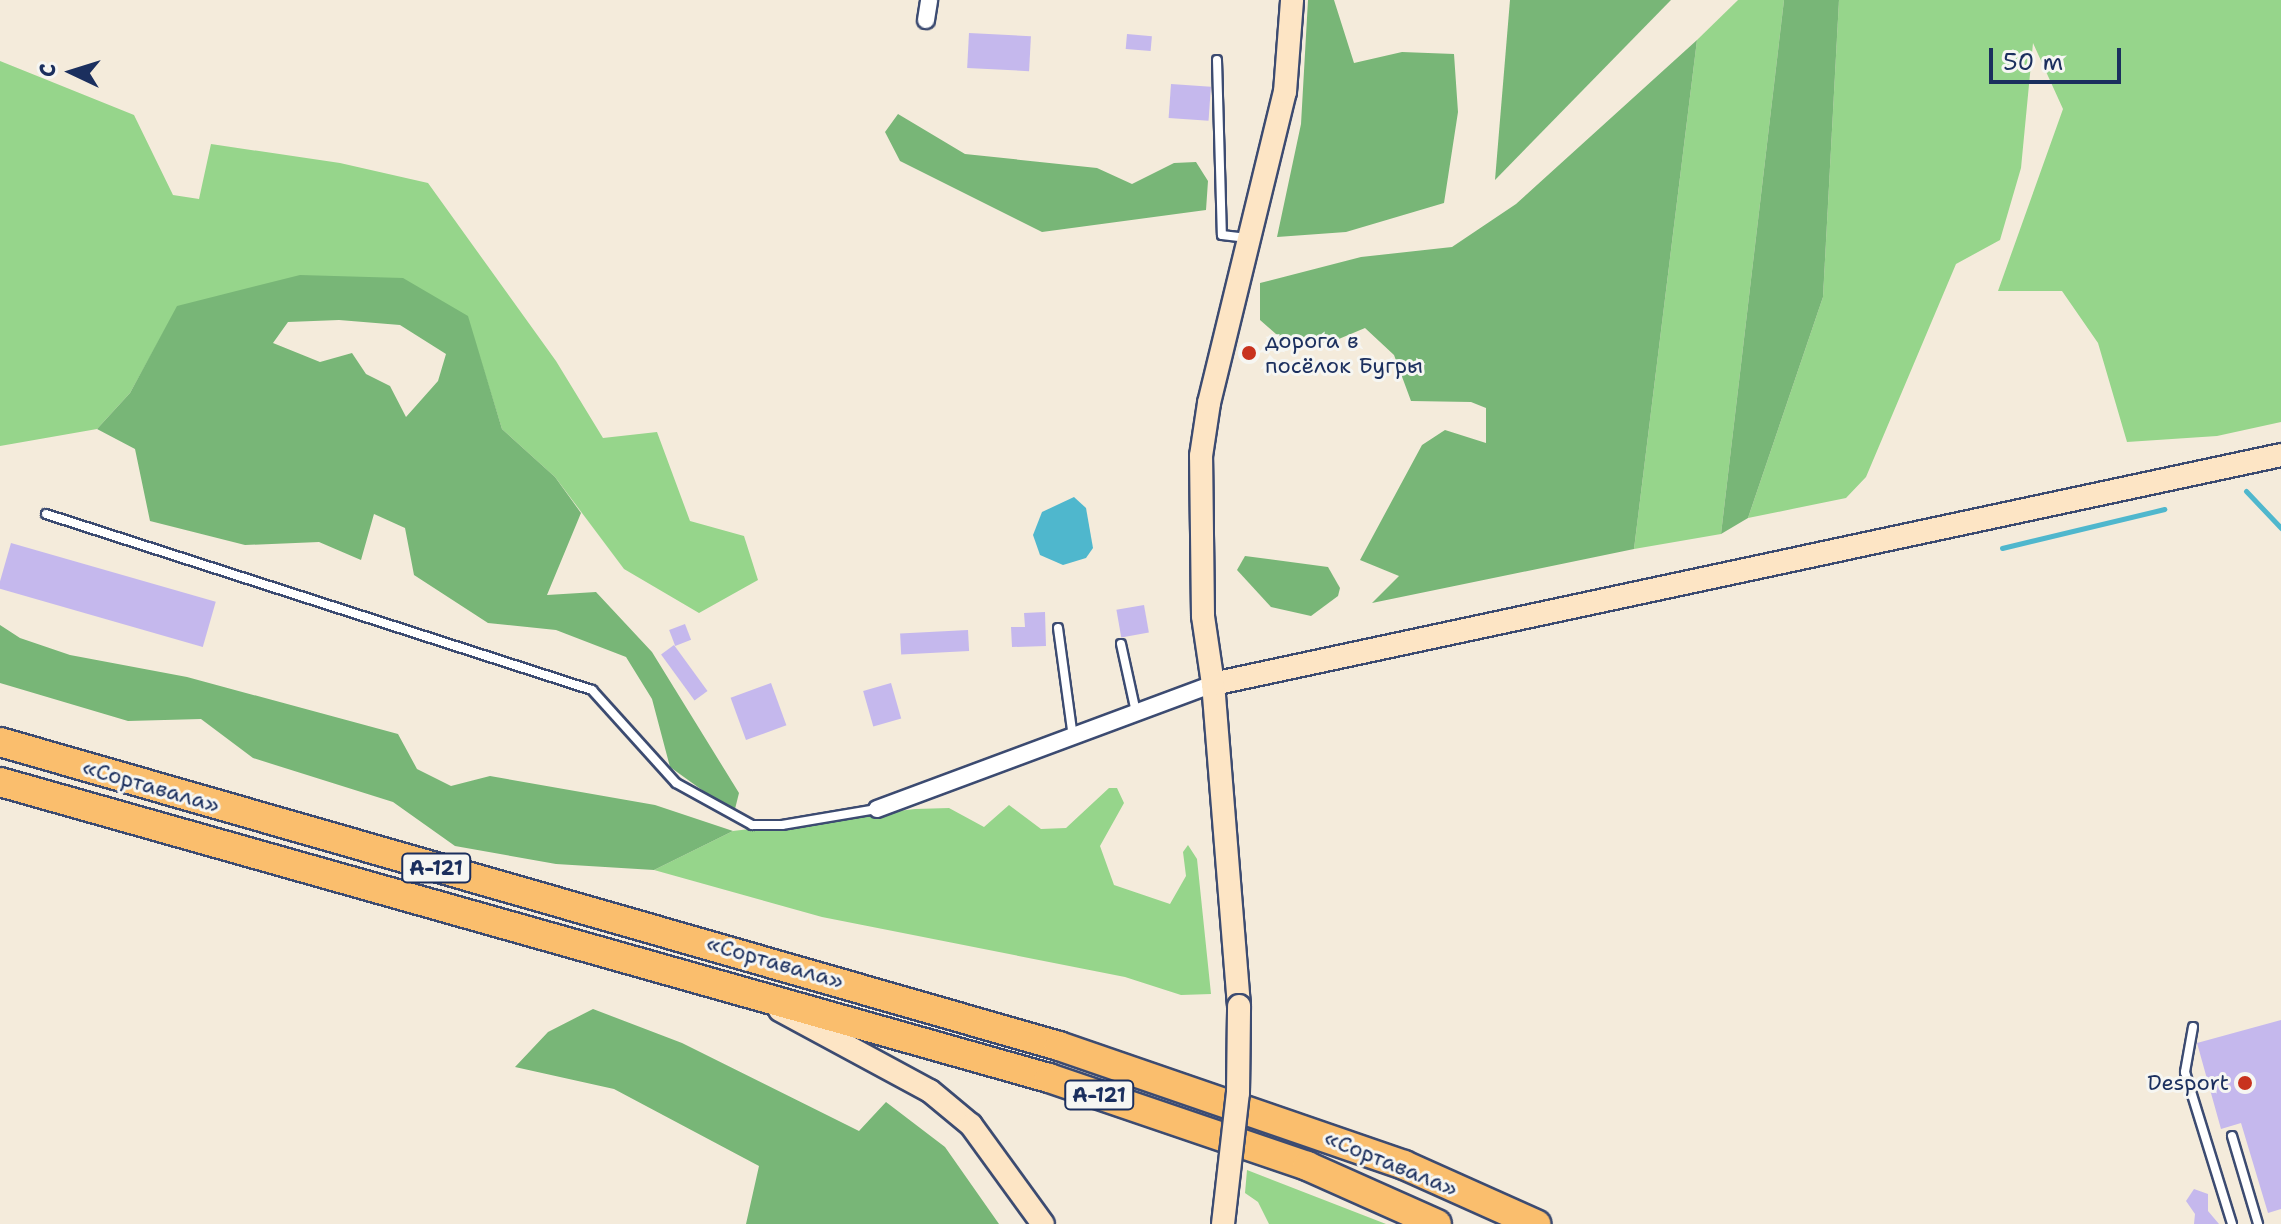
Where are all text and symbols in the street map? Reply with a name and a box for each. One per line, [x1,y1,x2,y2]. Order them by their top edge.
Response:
north arrow [32,32,112,112]
scale bar [1993,32,2125,82]
text: 50 m [2003,46,2063,78]
text: С [33,63,62,78]
place label: дорога в посёлок Бугры [1265,327,1423,378]
marker: дорога в посёлок Бугры [1240,344,1258,362]
street label: «Сортавала» [79,754,223,818]
road number: А-121 [400,852,472,884]
street label: «Сортавала» [703,930,847,994]
place label: Desport [2147,1070,2229,1096]
marker: Desport [2236,1074,2254,1092]
road number: А-121 [1063,1079,1135,1111]
street label: «Сортавала» [1321,1124,1461,1202]

